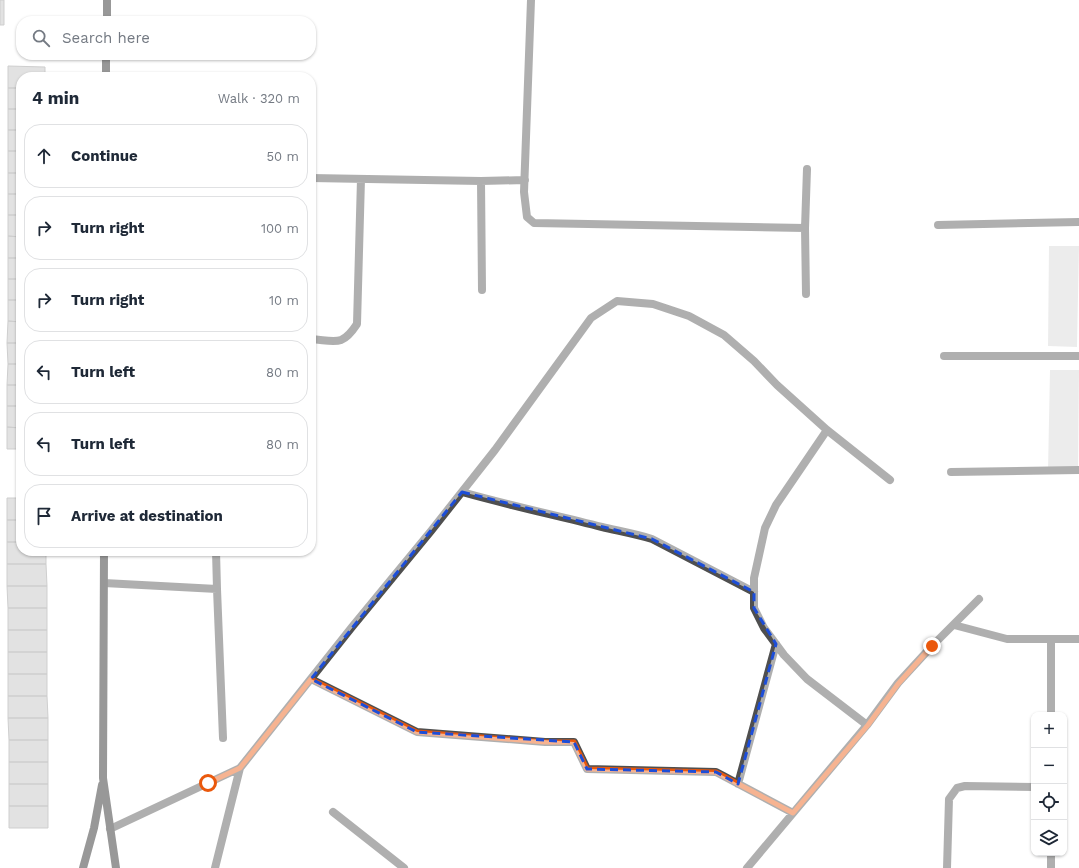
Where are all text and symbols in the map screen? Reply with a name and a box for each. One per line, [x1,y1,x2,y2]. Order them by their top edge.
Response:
search box [16,16,316,60]
icon: search [30,27,52,49]
text: Search here [62,29,150,47]
text: 4 min [32,88,79,108]
text: Walk · 320 m [218,91,300,106]
icon: ahead [33,145,55,167]
text: Continue [71,147,138,165]
text: 50 m [267,149,299,164]
icon: right [33,217,55,239]
text: Turn right [71,219,144,237]
text: 100 m [261,221,299,236]
icon: right [33,289,55,311]
text: Turn right [71,291,144,309]
text: 10 m [269,293,299,308]
icon: left [33,361,55,383]
text: Turn left [71,363,135,381]
text: 80 m [266,365,299,380]
icon: left [33,433,55,455]
text: Turn left [71,435,135,453]
text: 80 m [266,437,299,452]
icon: arrive [33,505,55,527]
text: Arrive at destination [71,507,223,525]
route end [923,637,941,655]
map controls [1031,712,1067,856]
button: + [1031,712,1067,748]
button: − [1031,748,1067,784]
route start [199,774,217,792]
button: locate [1031,784,1067,820]
button: layers [1031,820,1067,856]

